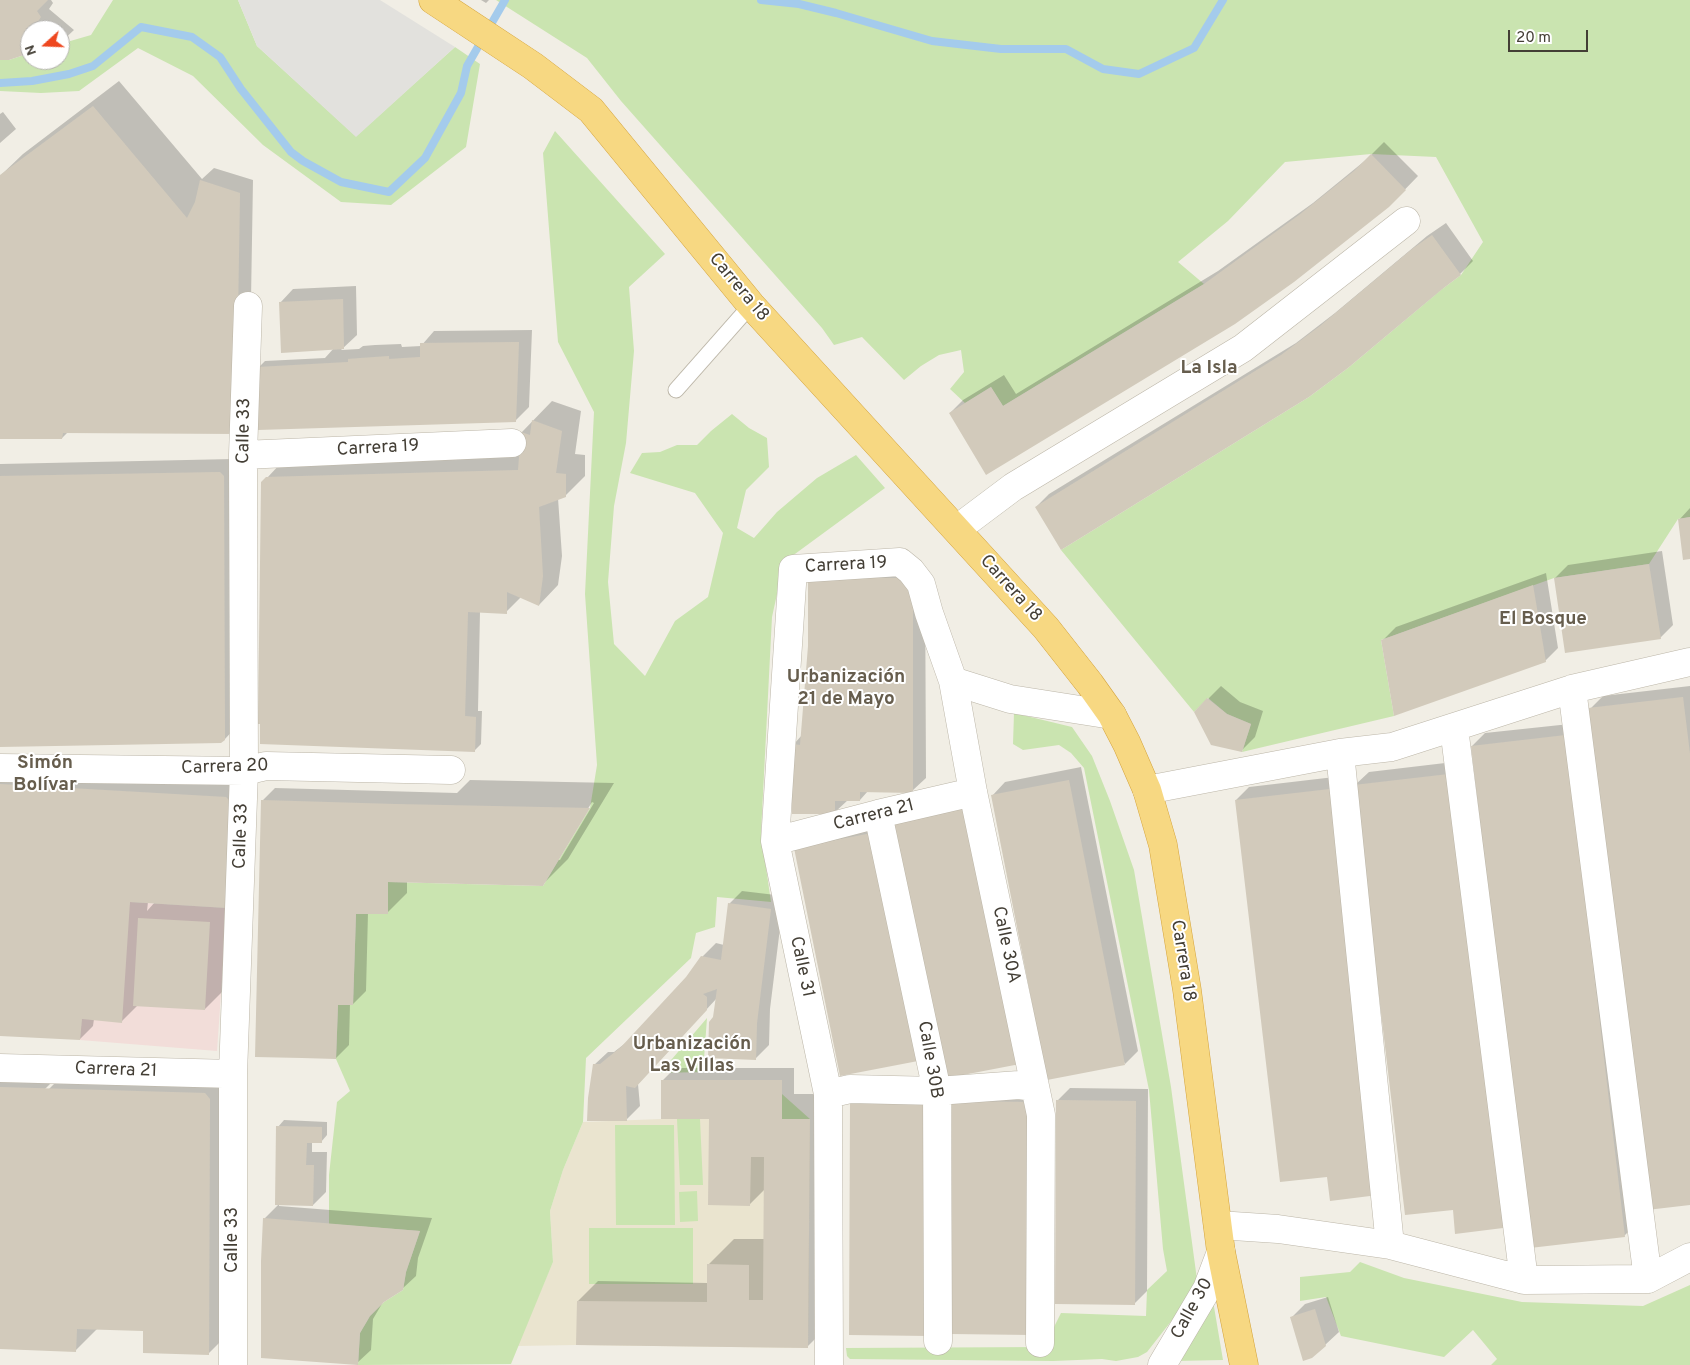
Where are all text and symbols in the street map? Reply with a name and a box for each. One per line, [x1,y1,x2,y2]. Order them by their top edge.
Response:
north arrow [20,20,70,70]
scale bar [1510,20,1590,52]
text: 20 m [1516,29,1551,48]
text: N [22,42,41,58]
street label: Carrera 18 [703,249,773,327]
district label: La Isla [1180,358,1238,380]
street label: Calle 33 [234,398,256,464]
street label: Carrera 19 [336,436,420,462]
street label: Carrera 18 [974,551,1046,627]
street label: Carrera 19 [804,553,888,579]
district label: El Bosque [1499,609,1587,631]
district label: Urbanización 21 de Mayo [787,667,905,711]
district label: Simón Bolívar [13,753,77,797]
street label: Carrera 20 [181,756,269,780]
street label: Carrera 21 [831,796,917,836]
street label: Calle 33 [230,803,254,869]
street label: Calle 30A [986,904,1024,986]
street label: Carrera 18 [1165,918,1199,1004]
street label: Calle 31 [784,934,818,1000]
street label: Calle 30B [912,1019,946,1101]
district label: Urbanización Las Villas [633,1034,751,1078]
street label: Carrera 21 [74,1059,158,1083]
street label: Calle 33 [222,1207,244,1273]
street label: Calle 30 [1167,1275,1219,1343]

